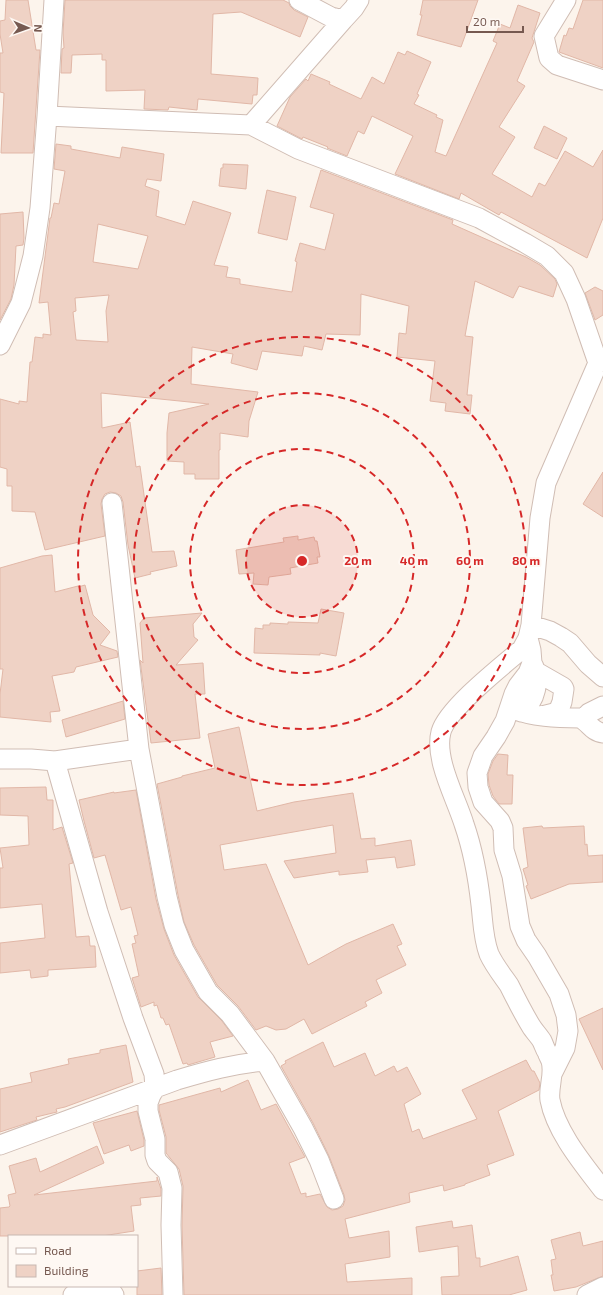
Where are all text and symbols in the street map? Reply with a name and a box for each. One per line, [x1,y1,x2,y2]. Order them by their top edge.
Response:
north arrow [8,8,48,48]
scale bar [467,8,523,34]
text: 20 m [473,14,500,28]
text: N [32,24,45,33]
text: 20 m [344,553,372,567]
text: 40 m [400,553,428,567]
text: 60 m [456,553,484,567]
text: 80 m [512,553,540,567]
centre of rings [295,554,309,568]
legend [8,1235,138,1287]
text: Road [44,1243,72,1257]
text: Building [44,1263,89,1277]

